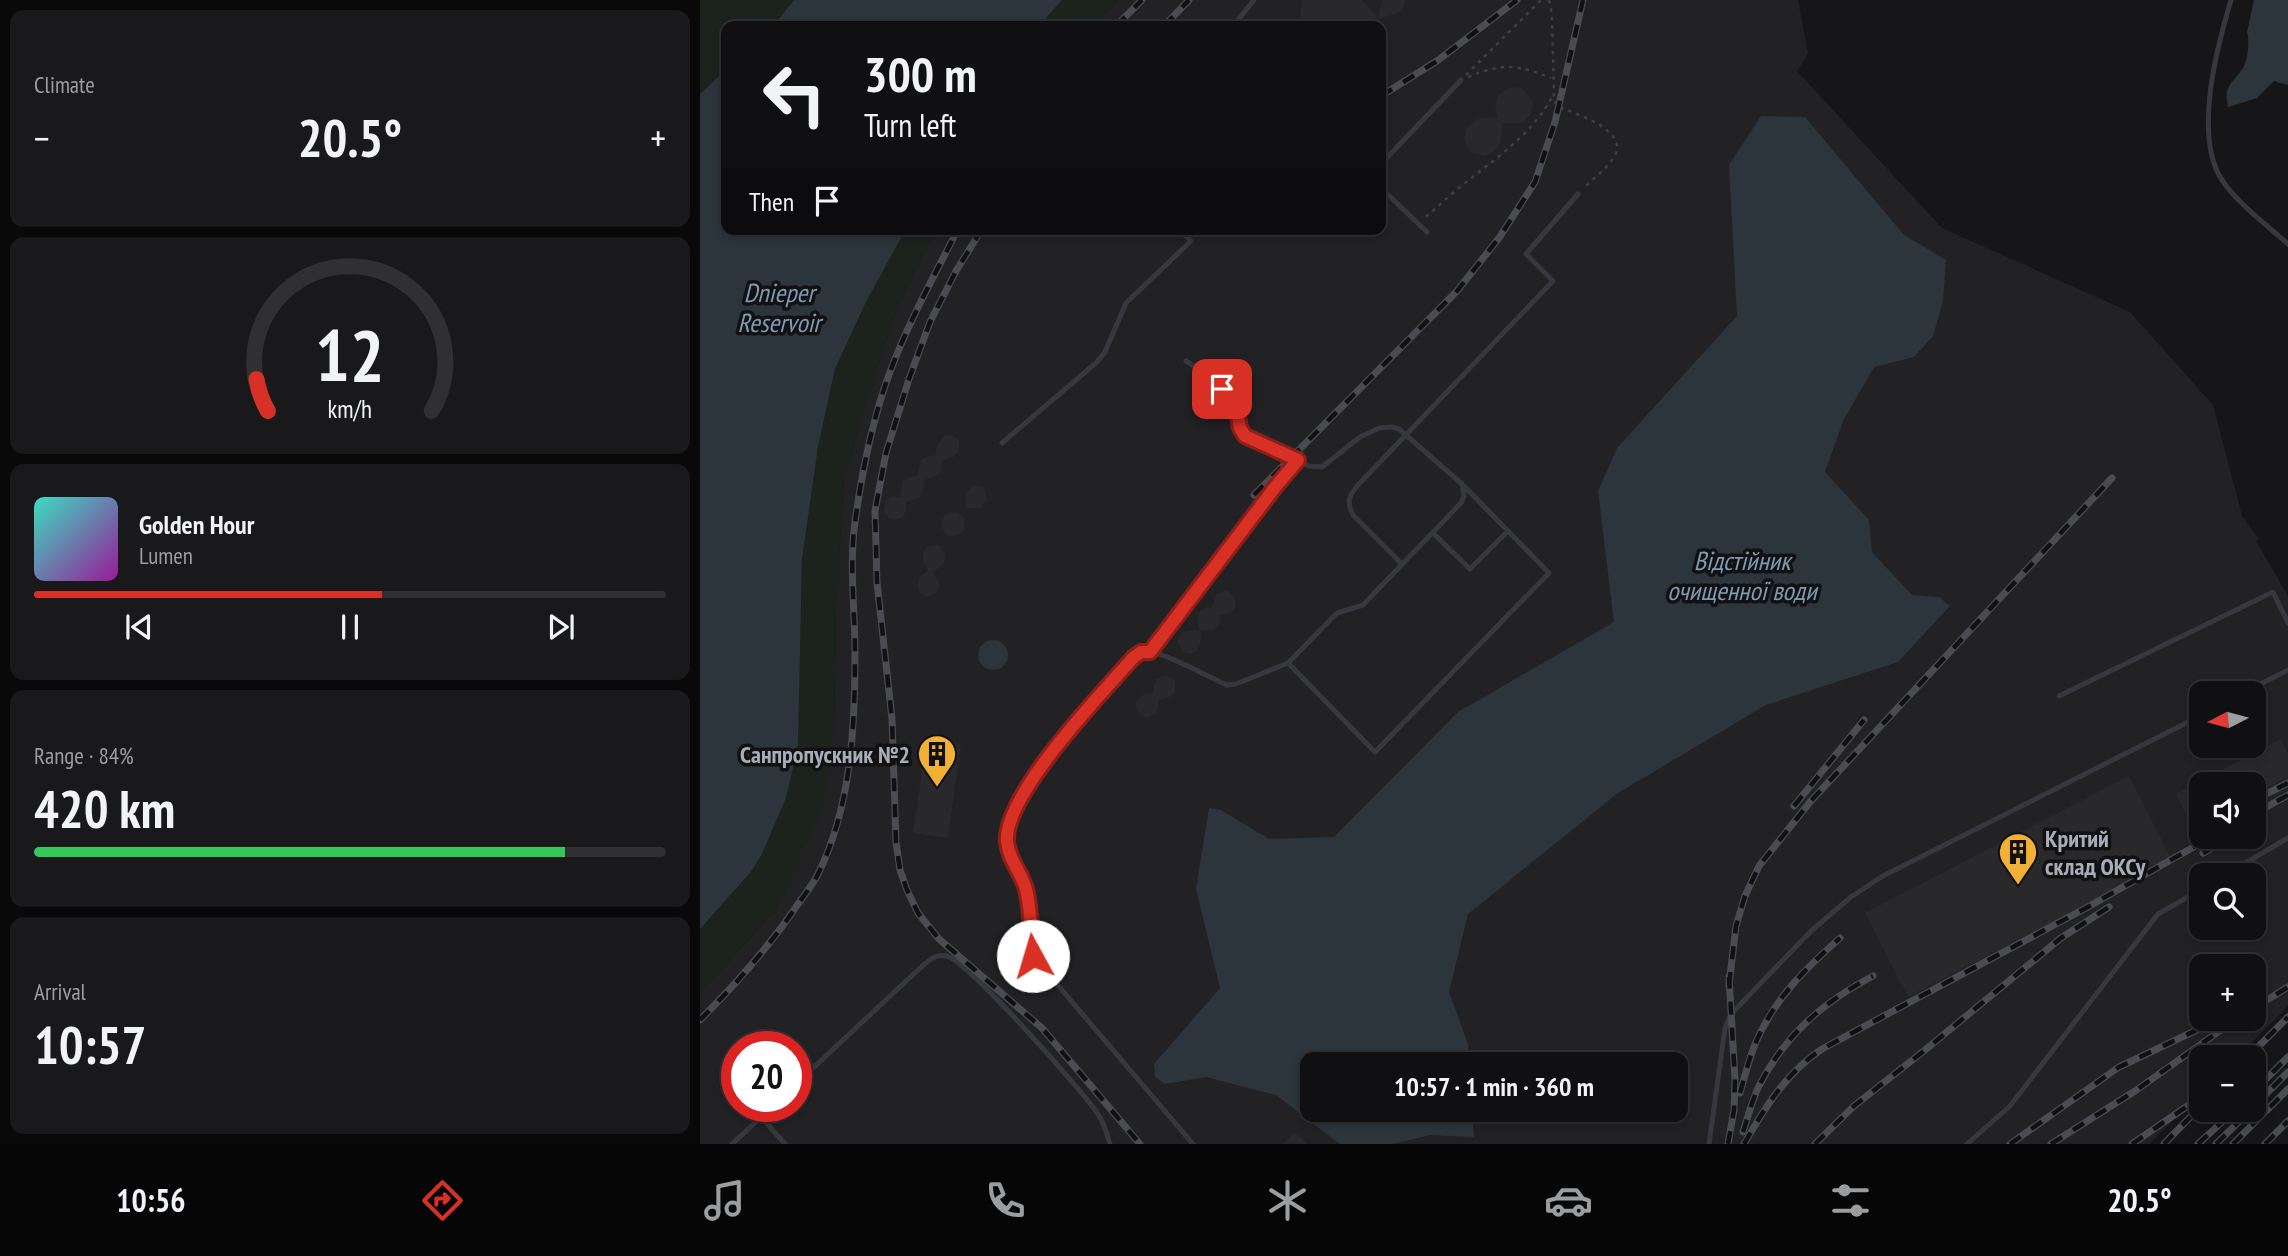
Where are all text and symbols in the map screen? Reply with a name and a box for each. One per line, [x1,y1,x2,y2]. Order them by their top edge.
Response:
text: 300 m [864,42,977,106]
icon: left [749,49,840,140]
text: Climate [34,70,95,99]
text: 20.5° [298,104,402,171]
text: Turn left [864,104,956,146]
text: − [34,113,50,162]
text: + [650,113,666,162]
icon: arrive [808,182,846,220]
text: Then [749,185,794,218]
water label: Dnieper Reservoir [738,276,824,339]
text: 12 [315,308,385,402]
pin [1192,359,1252,419]
icon: arrive [1203,370,1241,408]
text: km/h [328,393,372,425]
text: Golden Hour [139,508,254,541]
text: Lumen [139,541,193,570]
water label: Відстійник очищенної води [1667,544,1819,607]
icon: previous [120,608,158,646]
icon: pause [331,608,369,646]
icon: next [542,608,580,646]
north arrow [2189,681,2266,758]
map controls [2189,681,2266,1122]
building icon: Санпропускник №2 [916,733,958,788]
place label: Санпропускник №2 [740,739,910,770]
text: Range · 84% [34,741,134,770]
button: sound [2189,772,2266,849]
text: 420 km [34,775,175,842]
place label: Критий склад ОКСу [2045,823,2146,882]
building icon: Критий склад ОКСу [1997,831,2039,886]
button: search [2189,863,2266,940]
position arrow [996,919,1070,993]
button: + [2189,954,2266,1031]
text: Arrival [34,977,86,1006]
text: 10:57 [34,1011,146,1078]
speed limit sign: 20 [721,1031,812,1122]
button: − [2189,1045,2266,1122]
text: 10:57 · 1 min · 360 m [1394,1070,1594,1103]
icon: directions [418,1176,467,1225]
icon: music [700,1176,749,1225]
icon: phone [981,1176,1030,1225]
icon: climate [1263,1176,1312,1225]
icon: car [1544,1176,1593,1225]
icon: filters [1826,1176,1875,1225]
text: 10:56 [116,1179,185,1221]
text: 20.5° [2107,1179,2172,1221]

